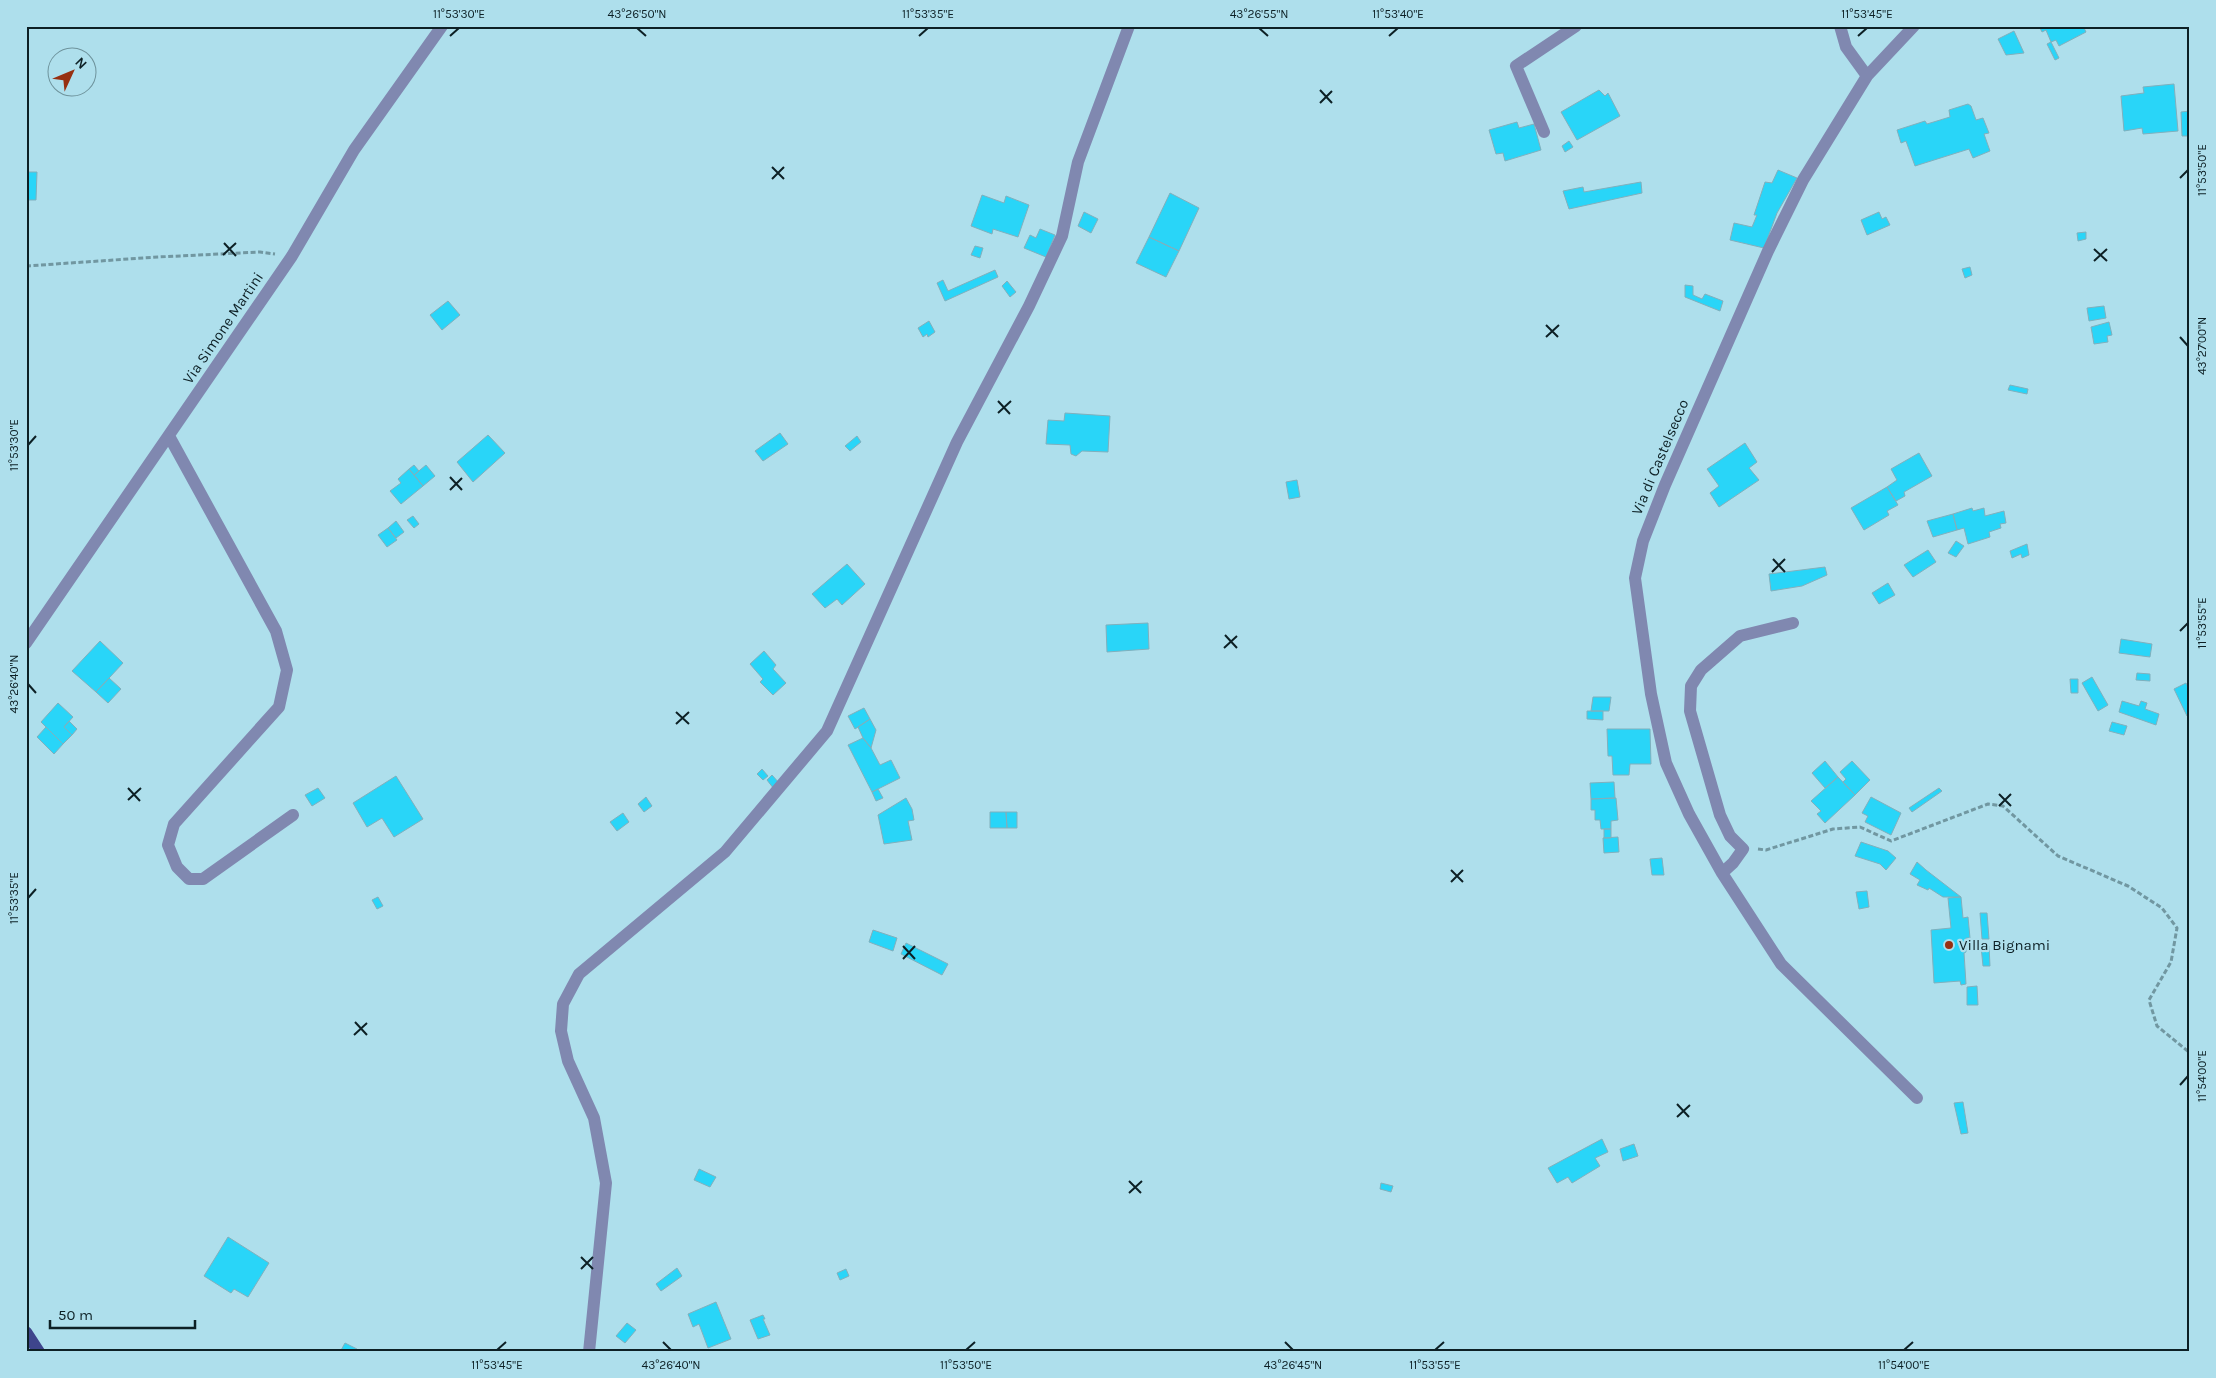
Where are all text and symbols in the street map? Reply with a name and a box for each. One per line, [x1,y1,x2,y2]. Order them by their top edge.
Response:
text: 11°53'30"E [433,7,485,21]
text: 43°26'50"N [607,7,667,21]
text: 11°53'35"E [902,7,954,21]
text: 43°26'55"N [1230,7,1288,21]
text: 11°53'40"E [1372,7,1424,21]
text: 11°53'45"E [1841,7,1893,21]
north arrow [48,48,98,98]
text: N [71,54,91,73]
text: 11°53'50"E [2195,144,2209,196]
street label: Via Simone Martini [179,269,267,387]
text: 43°27'00"N [2195,317,2209,375]
street label: Via di Castelsecco [1628,397,1692,517]
text: 11°53'30"E [7,419,21,471]
text: 11°53'55"E [2195,597,2209,649]
text: 43°26'40"N [7,654,21,714]
text: 11°53'35"E [7,872,21,924]
place label: Villa Bignami [1959,936,2050,954]
marker: Villa Bignami [1943,939,1955,951]
text: 11°54'00"E [2195,1050,2209,1102]
scale bar [50,1298,195,1330]
text: 50 m [58,1306,93,1324]
text: 11°53'45"E [471,1358,523,1372]
text: 43°26'40"N [641,1358,701,1372]
text: 11°53'50"E [940,1358,992,1372]
text: 43°26'45"N [1264,1358,1322,1372]
text: 11°53'55"E [1409,1358,1461,1372]
text: 11°54'00"E [1878,1358,1930,1372]

